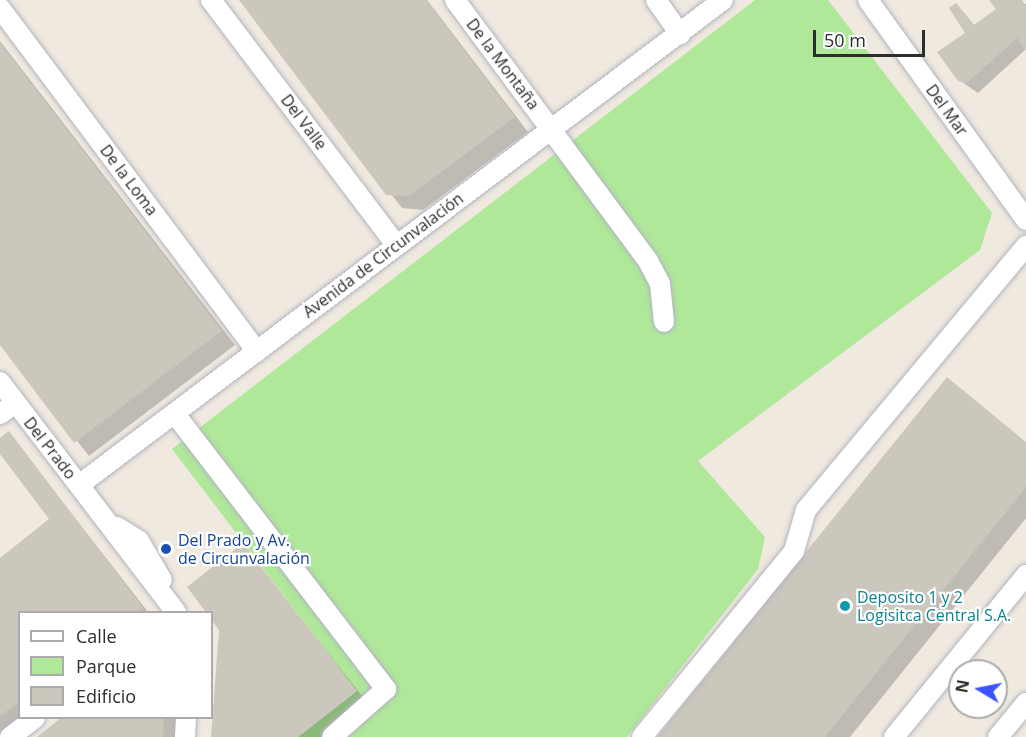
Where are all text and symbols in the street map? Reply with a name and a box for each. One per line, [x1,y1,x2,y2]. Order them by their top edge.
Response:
street label: De la Montaña [463,15,543,113]
scale bar [816,18,928,56]
text: 50 m [824,28,866,52]
street label: Del Mar [922,81,972,139]
street label: Del Valle [277,91,331,153]
street label: De la Loma [96,141,162,219]
street label: Avenida de Circunvalación [299,188,467,322]
street label: Del Prado [20,413,80,483]
place label: Del Prado y Av. de Circunvalación [178,530,310,568]
marker: Del Prado y Av. de Circunvalación [159,542,173,556]
place label: Deposito 1 y 2 Logisitca Central S.A. [857,587,1011,625]
marker: Deposito 1 y 2 Logisitca Central S.A. [838,599,852,613]
legend [18,611,213,719]
text: Calle [76,624,117,648]
text: Parque [76,654,136,678]
north arrow [948,659,1008,719]
text: N [950,678,974,695]
text: Edificio [76,684,136,708]

